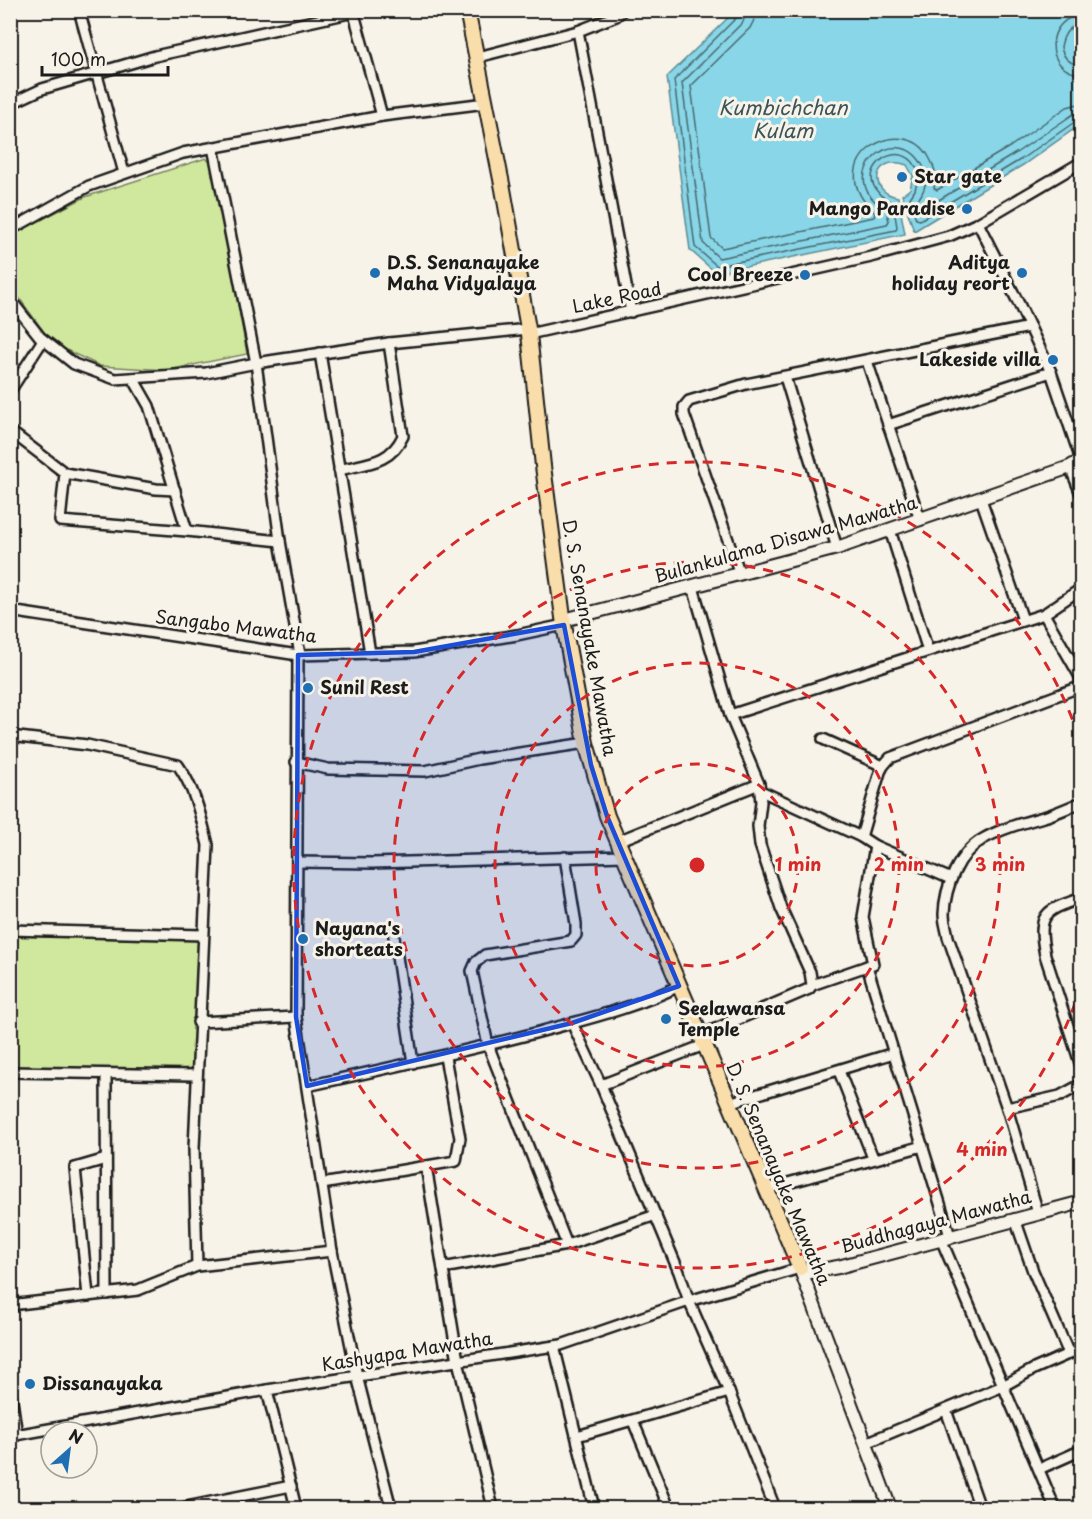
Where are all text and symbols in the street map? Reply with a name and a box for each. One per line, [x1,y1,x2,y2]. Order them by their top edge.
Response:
scale bar [42,39,168,77]
text: 100 m [51,45,106,72]
water label: Kumbichchan Kulam [718,92,849,145]
place label: Star gate [914,162,1002,189]
marker: Star gate [895,170,909,184]
place label: Mango Paradise [809,194,955,221]
marker: Mango Paradise [960,202,974,216]
place label: D.S. Senanayake Maha Vidyalaya [387,248,540,296]
place label: Aditya holiday reort [892,248,1010,296]
place label: Cool Breeze [687,260,793,287]
marker: D.S. Senanayake Maha Vidyalaya [368,266,382,280]
marker: Aditya holiday reort [1015,266,1029,280]
marker: Cool Breeze [798,268,812,282]
street label: Lake Road [570,274,664,319]
place label: Lakeside villa [919,345,1041,372]
marker: Lakeside villa [1046,353,1060,367]
street label: Bulankulama Disawa Mawatha [651,488,921,589]
street label: D. S. Senanayake Mawatha [556,517,625,759]
street label: Sangabo Mawatha [154,602,319,649]
place label: Sunil Rest [320,673,409,700]
marker: Sunil Rest [301,681,315,695]
text: 1 min [775,850,821,877]
text: 2 min [874,850,924,877]
text: 3 min [975,850,1025,877]
centre of rings [687,855,707,875]
place label: Nayana's shorteats [315,914,403,962]
marker: Nayana's shorteats [296,932,310,946]
place label: Seelawansa Temple [678,994,785,1042]
marker: Seelawansa Temple [659,1012,673,1026]
street label: D. S. Senanayake Mawatha [720,1058,839,1290]
text: 4 min [956,1135,1008,1162]
street label: Buddhagaya Mawatha [837,1182,1035,1259]
street label: Kashyapa Mawatha [319,1324,495,1377]
place label: Dissanayaka [42,1369,163,1396]
marker: Dissanayaka [23,1377,37,1391]
north arrow [39,1420,99,1480]
text: N [65,1422,88,1449]

